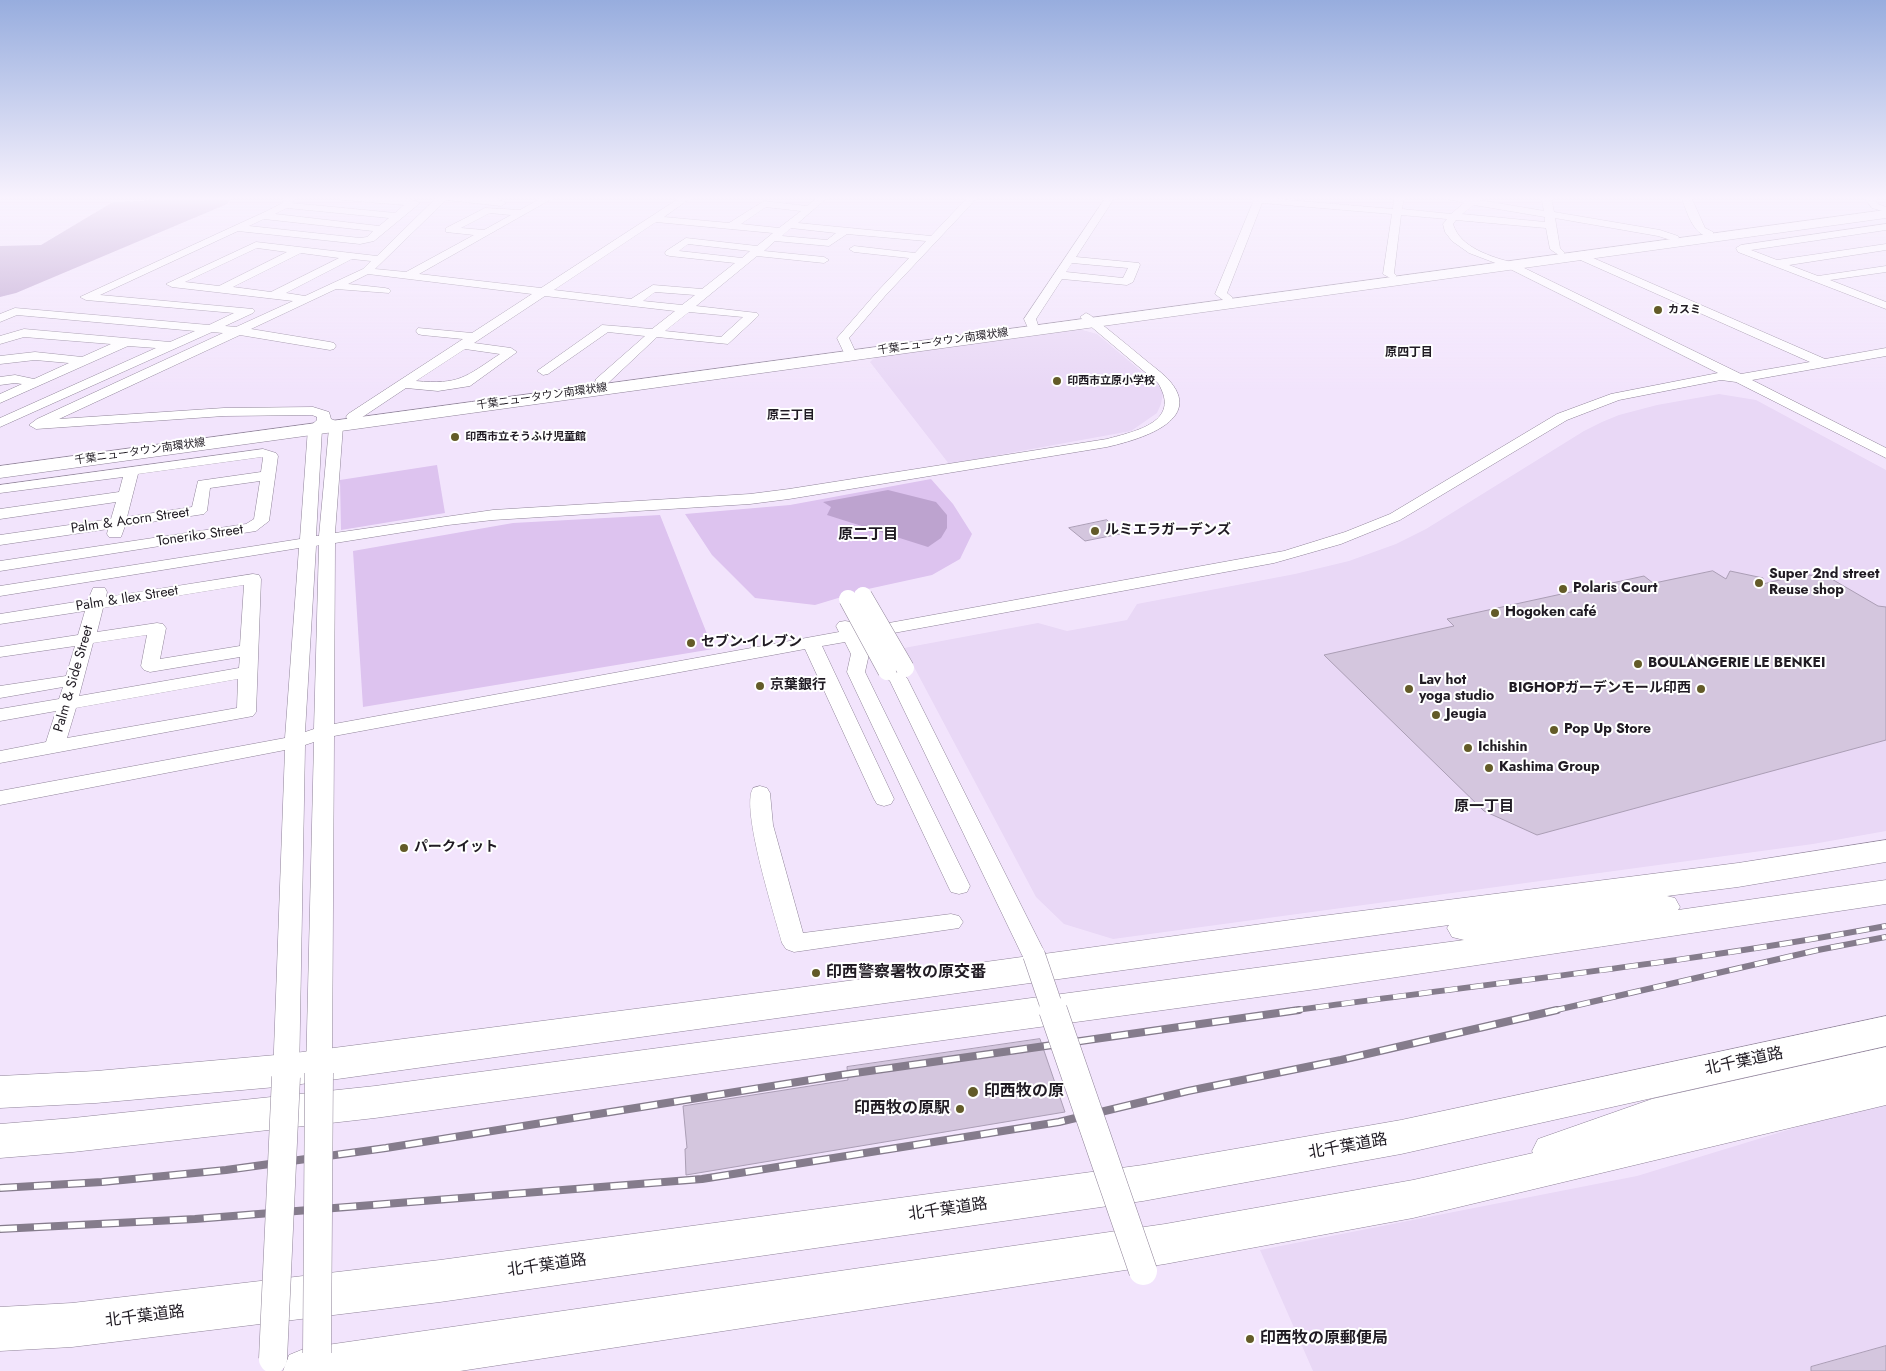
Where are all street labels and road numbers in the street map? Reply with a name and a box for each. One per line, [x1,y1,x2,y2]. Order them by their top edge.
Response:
street label: 千葉ニュータウン南環状線 [877,326,1009,358]
street label: 千葉ニュータウン南環状線 [476,381,608,413]
street label: 千葉ニュータウン南環状線 [74,436,206,468]
street label: Palm & Acorn Street [70,504,190,538]
street label: Toneriko Street [156,522,244,550]
street label: Palm & Ilex Street [75,583,179,615]
street label: Palm & Side Street [51,624,97,734]
street label: 北千葉道路 [1703,1044,1785,1080]
street label: 北千葉道路 [1307,1131,1389,1163]
street label: 北千葉道路 [907,1195,989,1225]
street label: 北千葉道路 [506,1251,588,1281]
street label: 北千葉道路 [104,1303,186,1331]

